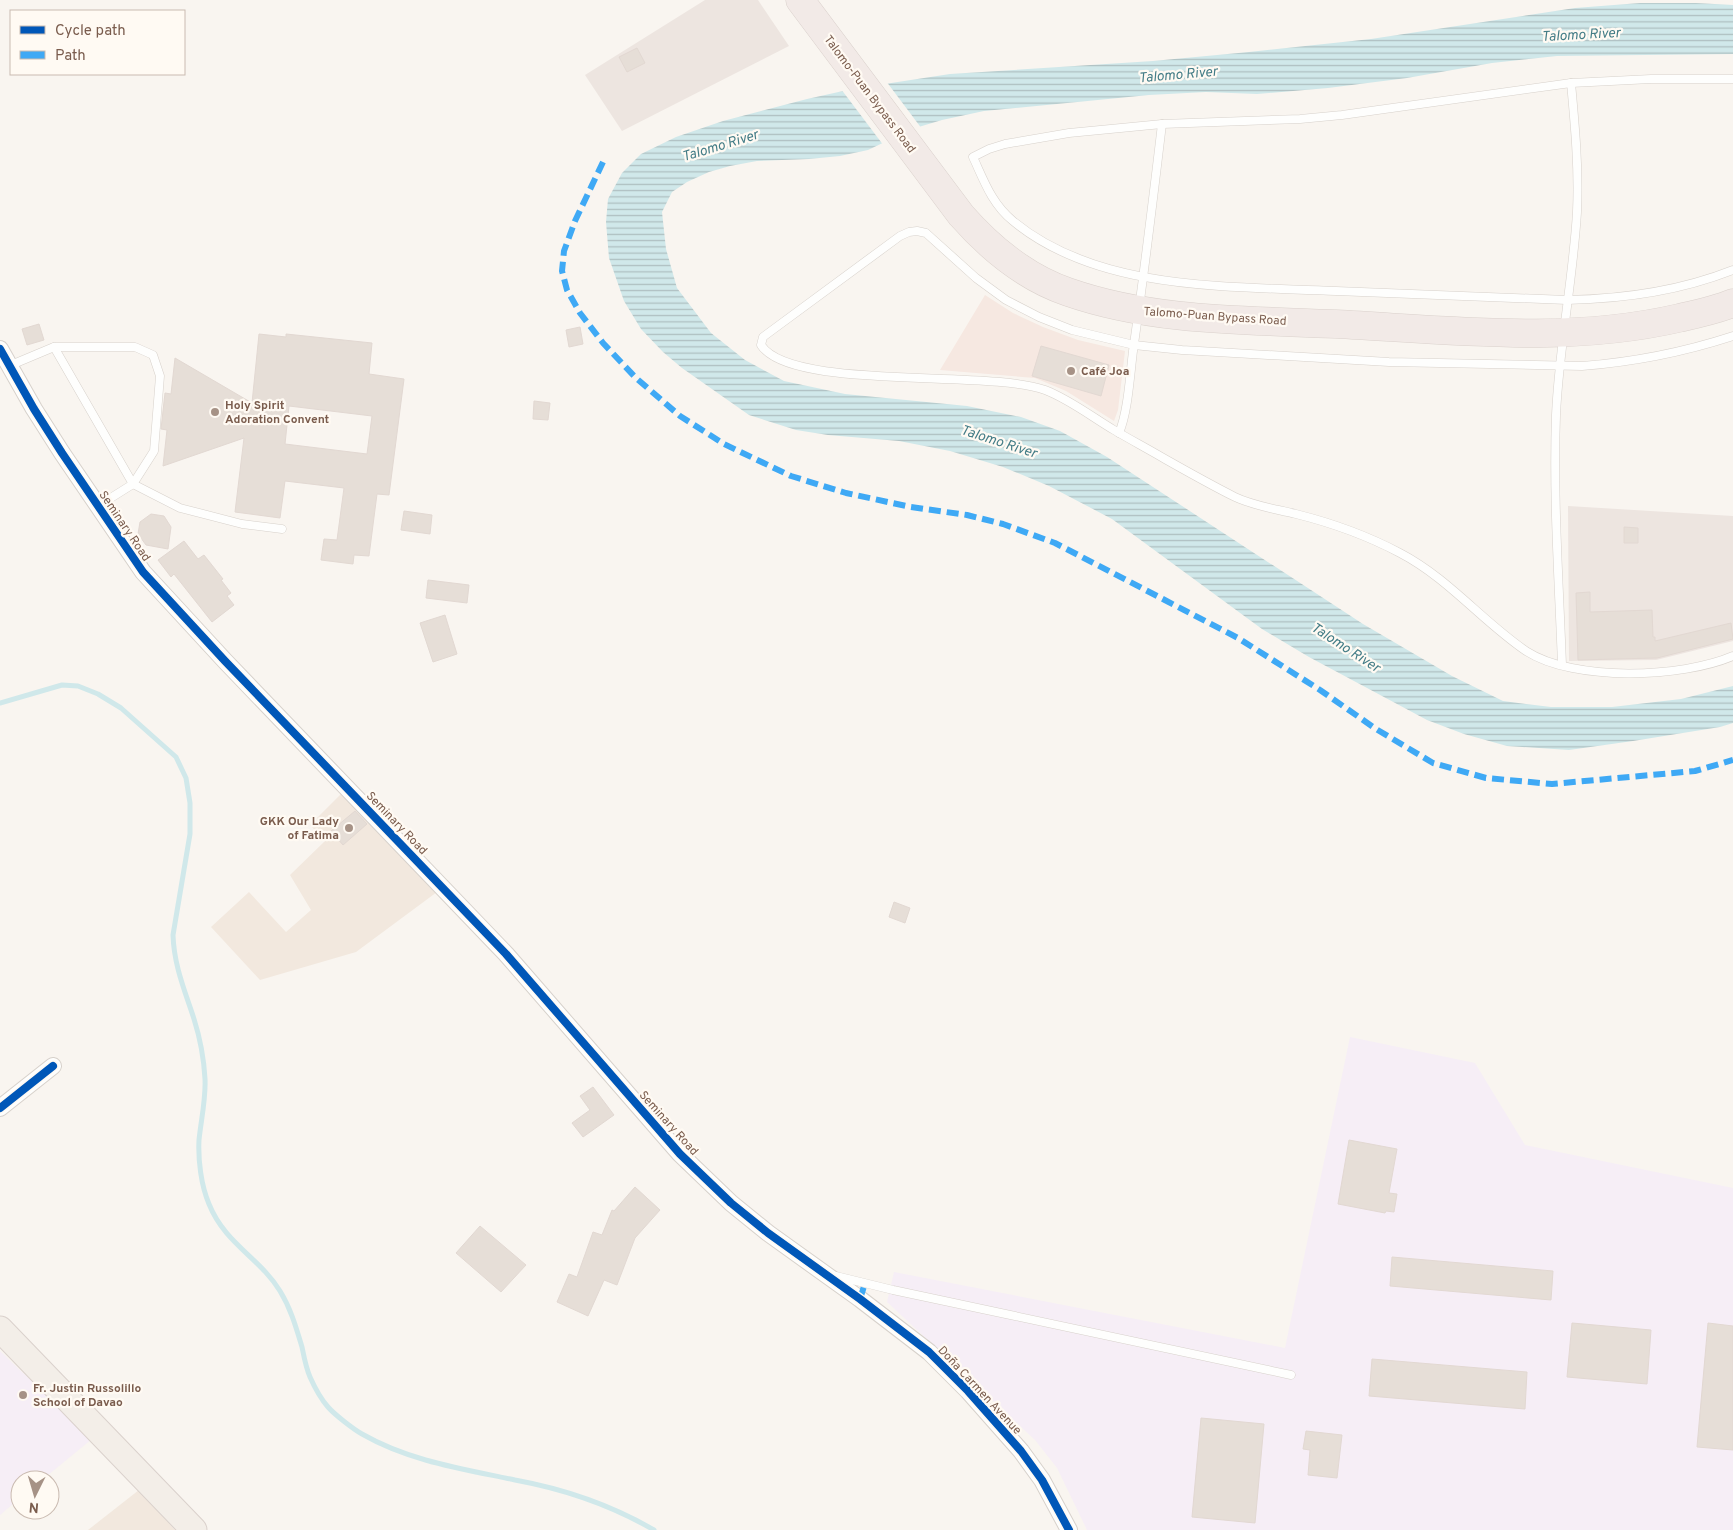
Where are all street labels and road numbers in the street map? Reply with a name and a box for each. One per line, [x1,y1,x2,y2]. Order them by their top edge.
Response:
street label: Talomo-Puan Bypass Road [820,32,919,157]
street label: Talomo-Puan Bypass Road [1143,304,1287,330]
street label: Seminary Road [95,488,154,565]
street label: Seminary Road [362,789,430,859]
street label: Seminary Road [635,1088,702,1159]
street label: Doña Carmen Avenue [934,1343,1025,1438]

